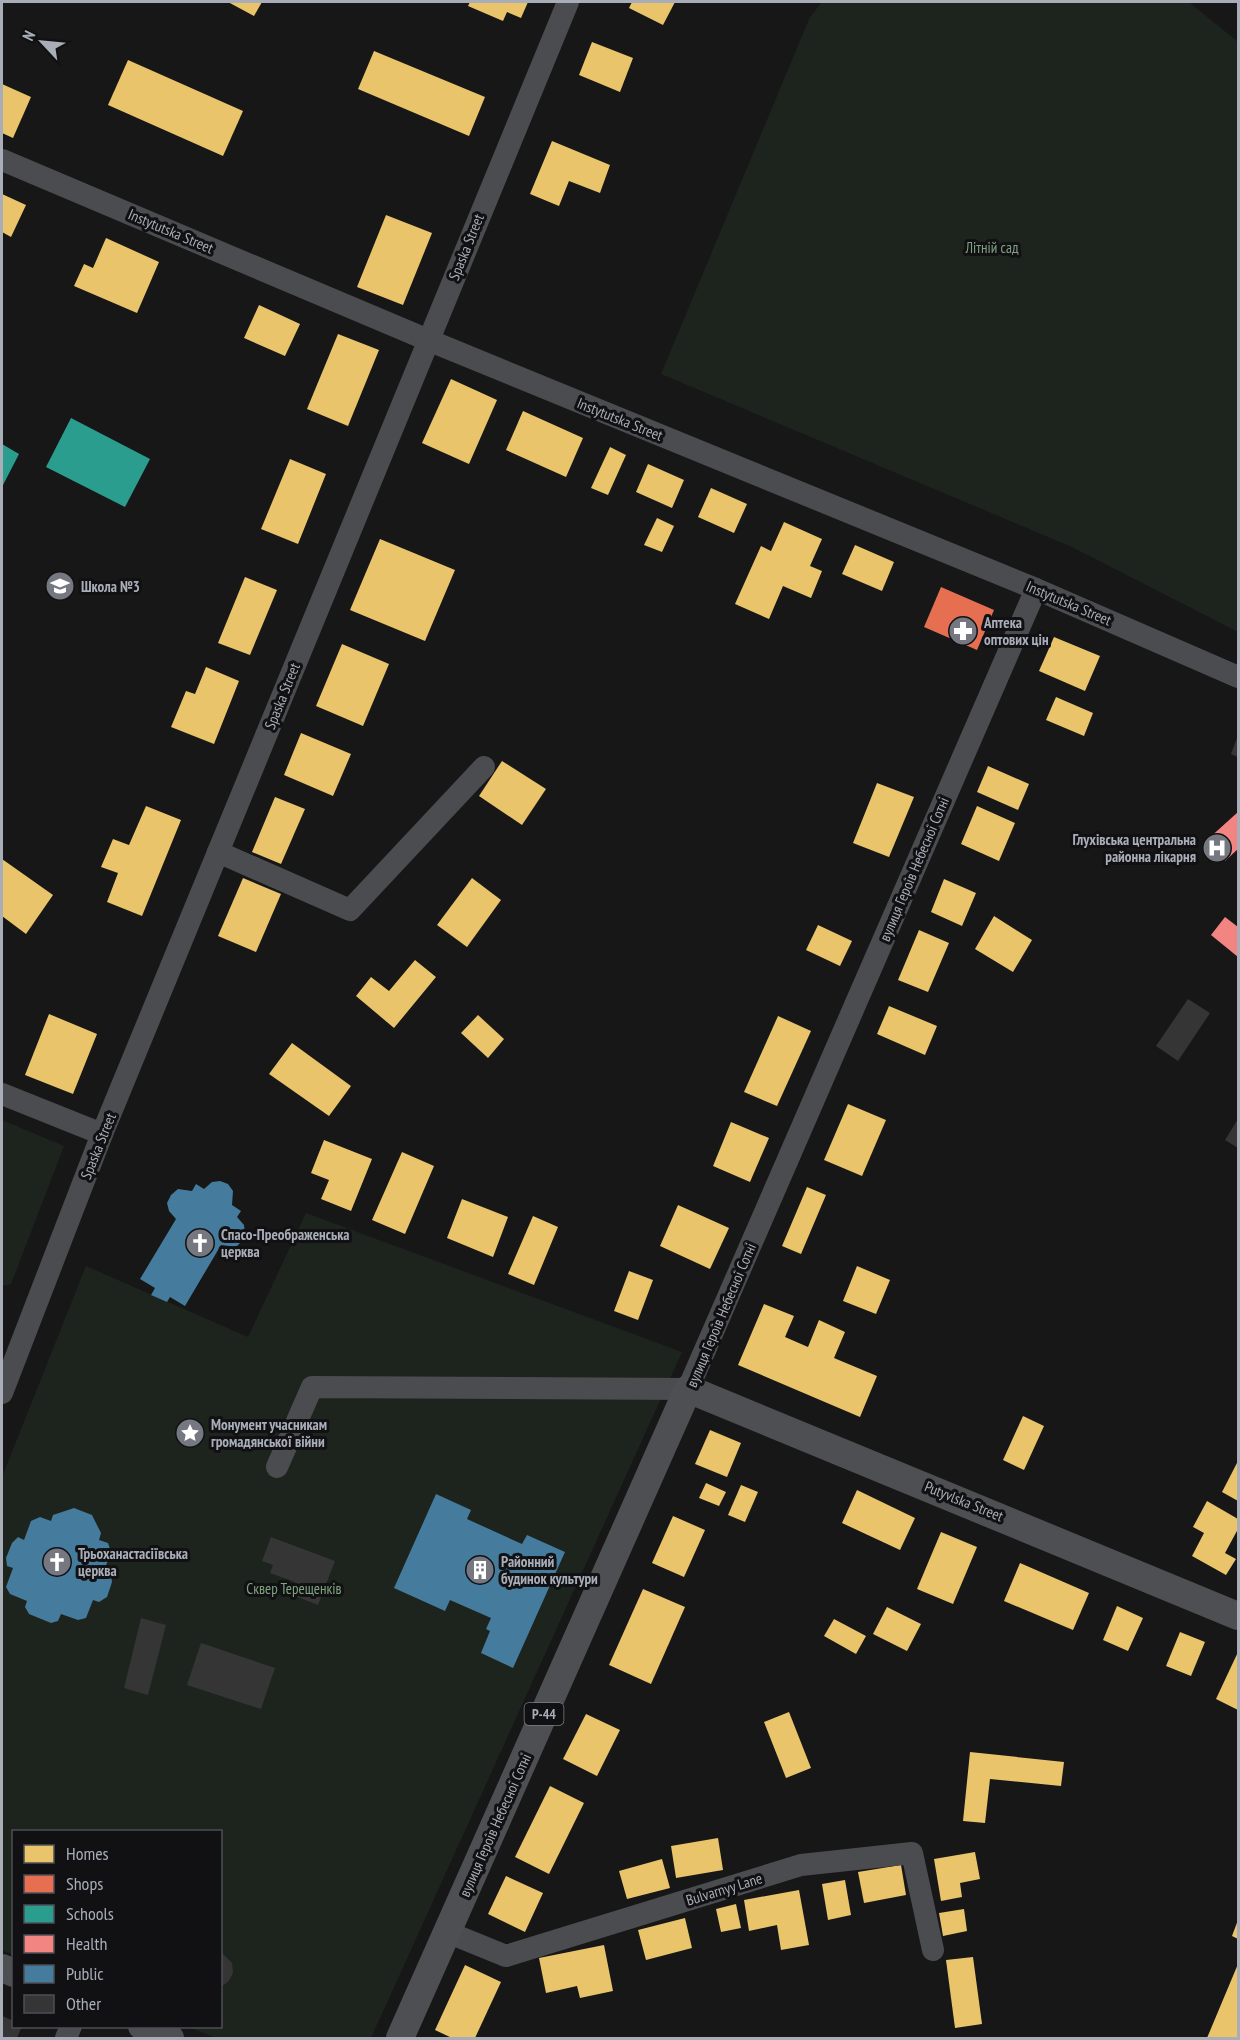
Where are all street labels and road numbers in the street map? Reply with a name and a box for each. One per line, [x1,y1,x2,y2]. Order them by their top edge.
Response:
street label: Instytutska Street [126,205,216,257]
street label: Spaska Street [444,211,488,283]
street label: Instytutska Street [574,393,666,445]
street label: Instytutska Street [1024,577,1114,629]
street label: Spaska Street [260,660,304,732]
street label: вулиця Героїв Небесної Сотні [875,794,953,944]
street label: Spaska Street [76,1110,120,1182]
street label: вулиця Героїв Небесної Сотні [682,1240,760,1390]
street label: Putyvlska Street [922,1477,1006,1525]
road number: Р-44 [524,1703,564,1725]
street label: вулиця Героїв Небесної Сотні [455,1750,535,1900]
street label: Bulvarnyy Lane [684,1868,764,1910]

